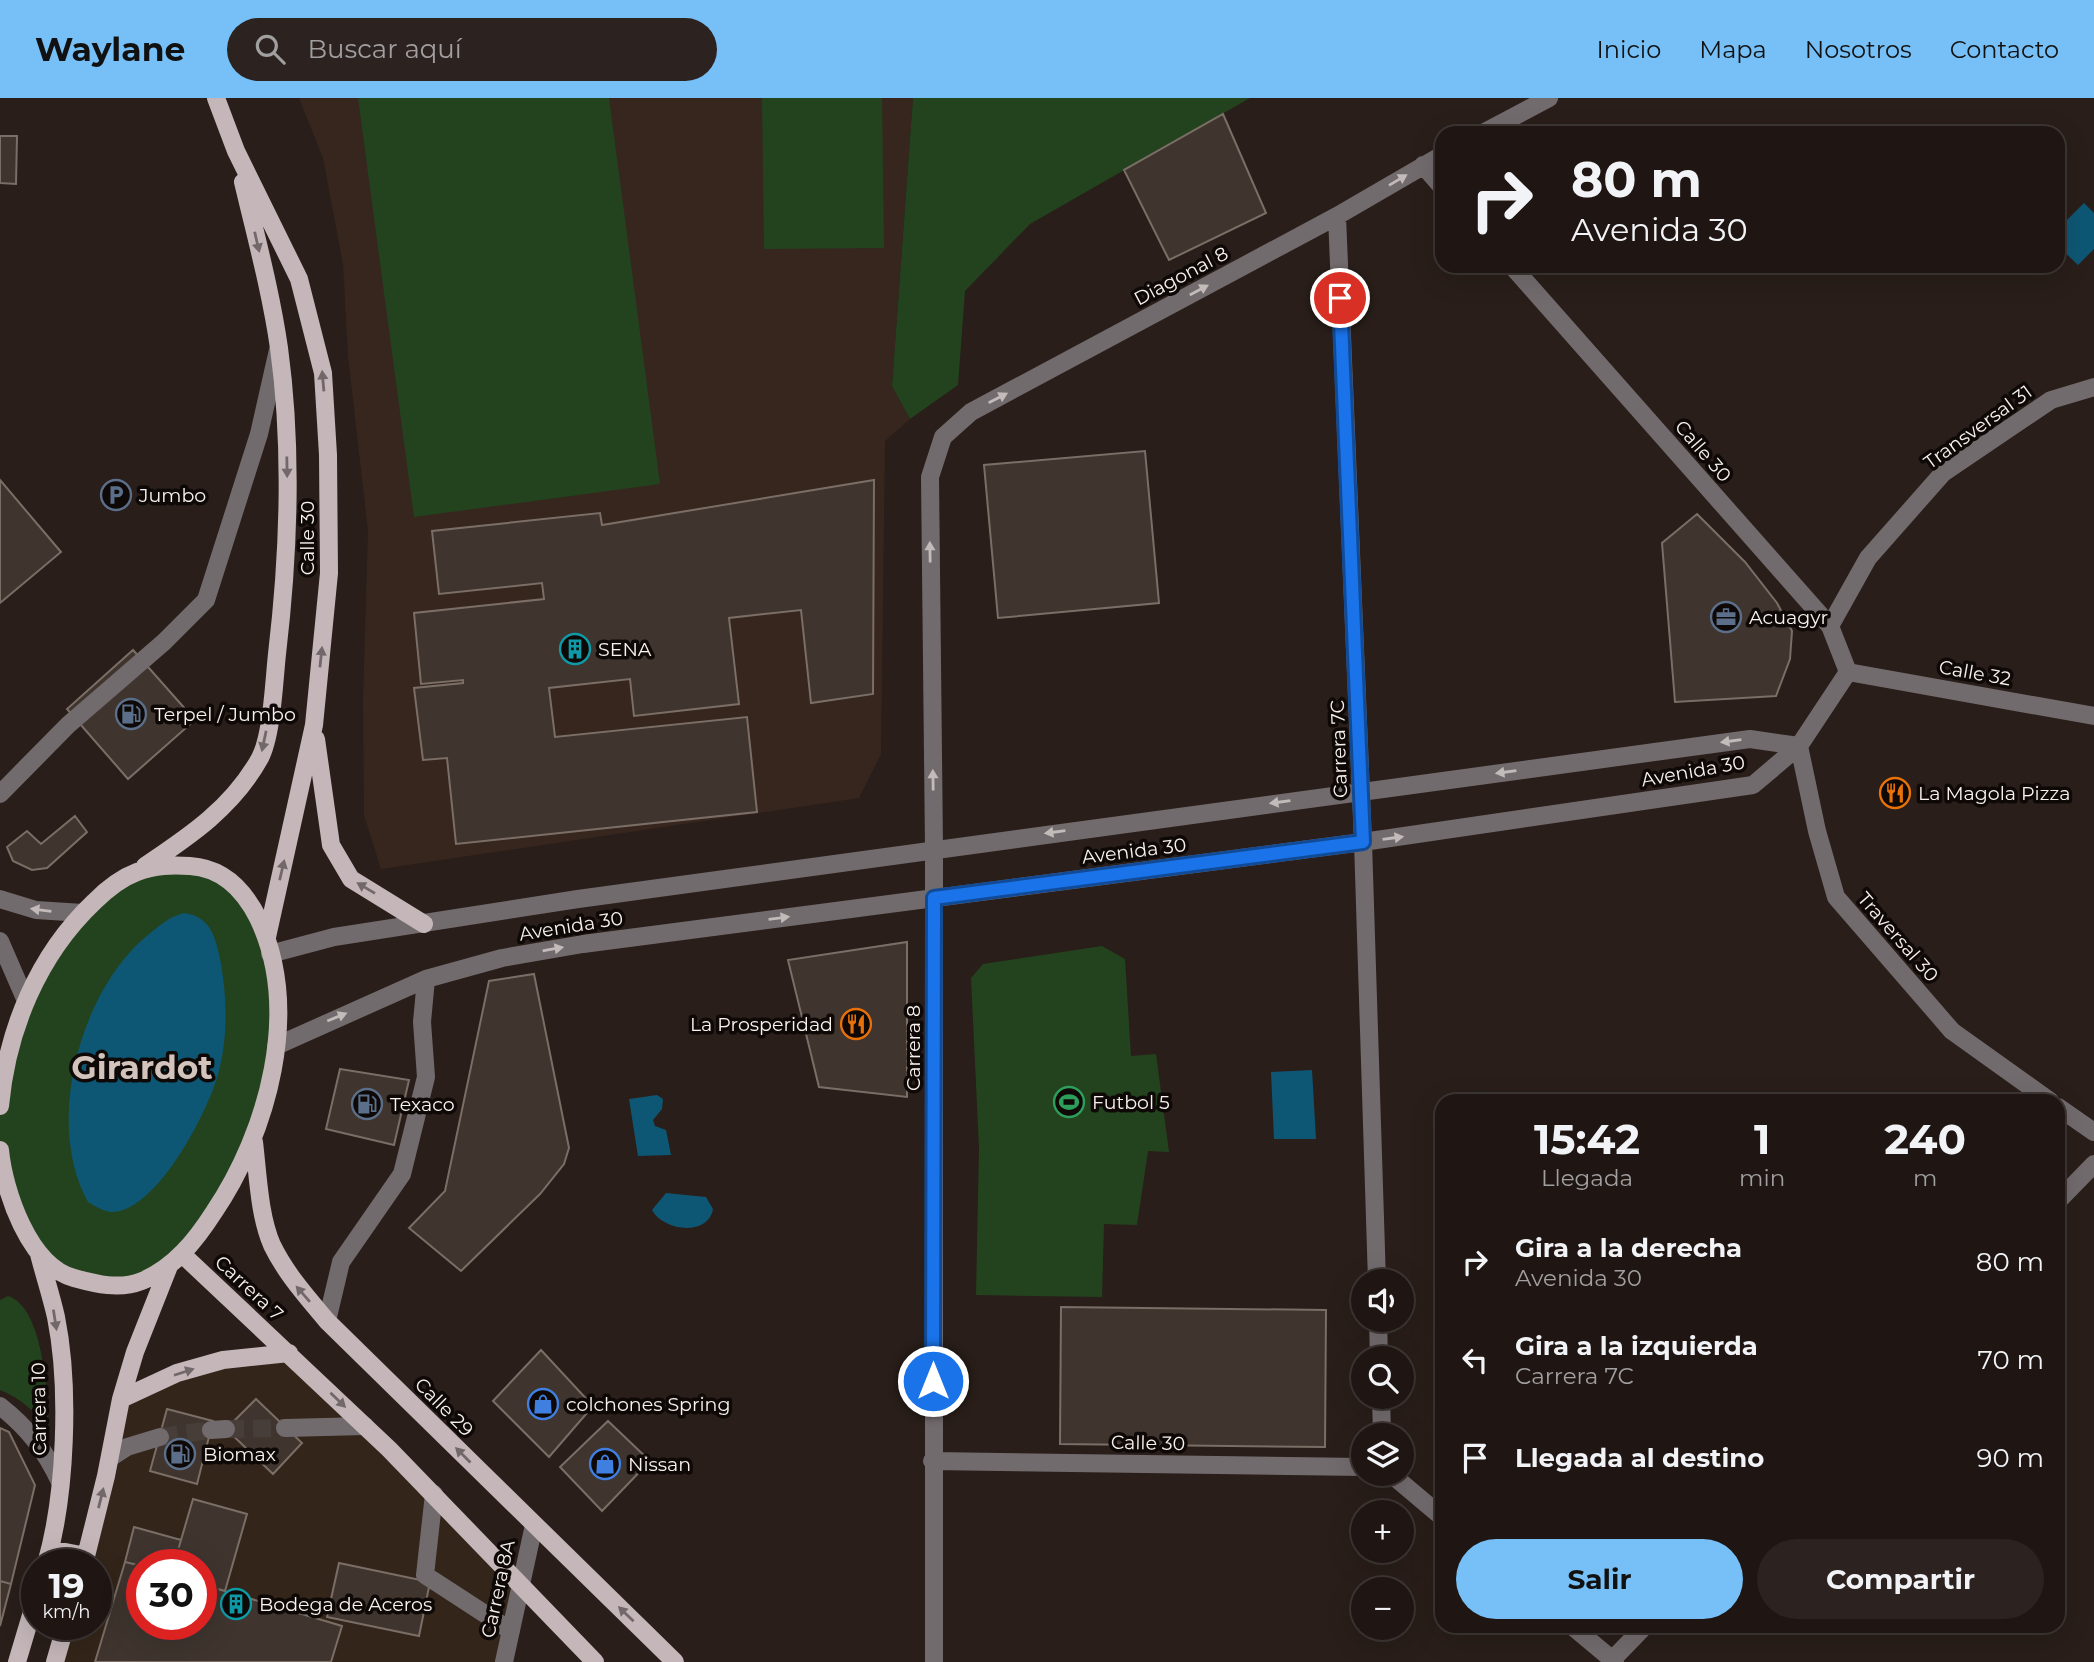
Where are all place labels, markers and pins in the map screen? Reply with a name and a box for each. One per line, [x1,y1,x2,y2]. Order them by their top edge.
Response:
pin [1310,268,1370,328]
parking icon: Jumbo [99,478,133,512]
place label: Jumbo [138,484,206,507]
office icon: Acuagyr [1709,600,1743,634]
place label: Acuagyr [1749,606,1828,629]
building icon: SENA [558,632,592,666]
place label: SENA [598,638,652,661]
fuel station icon: Terpel / Jumbo [114,697,148,731]
place label: Terpel / Jumbo [154,703,296,726]
restaurant icon: La Magola Pizza [1878,776,1912,810]
place label: La Magola Pizza [1918,782,2070,805]
restaurant icon: La Prosperidad [839,1007,873,1041]
place label: La Prosperidad [690,1013,833,1036]
sports icon: Futbol 5 [1052,1085,1086,1119]
fuel station icon: Texaco [350,1087,384,1121]
place label: Futbol 5 [1092,1091,1170,1114]
place label: Texaco [390,1093,455,1116]
shop icon: colchones Spring [526,1387,560,1421]
place label: colchones Spring [566,1393,730,1416]
fuel station icon: Biomax [163,1437,197,1471]
place label: Biomax [203,1443,276,1466]
shop icon: Nissan [588,1447,622,1481]
place label: Nissan [628,1453,691,1476]
building icon: Bodega de Aceros [219,1587,253,1621]
place label: Bodega de Aceros [259,1593,432,1616]

